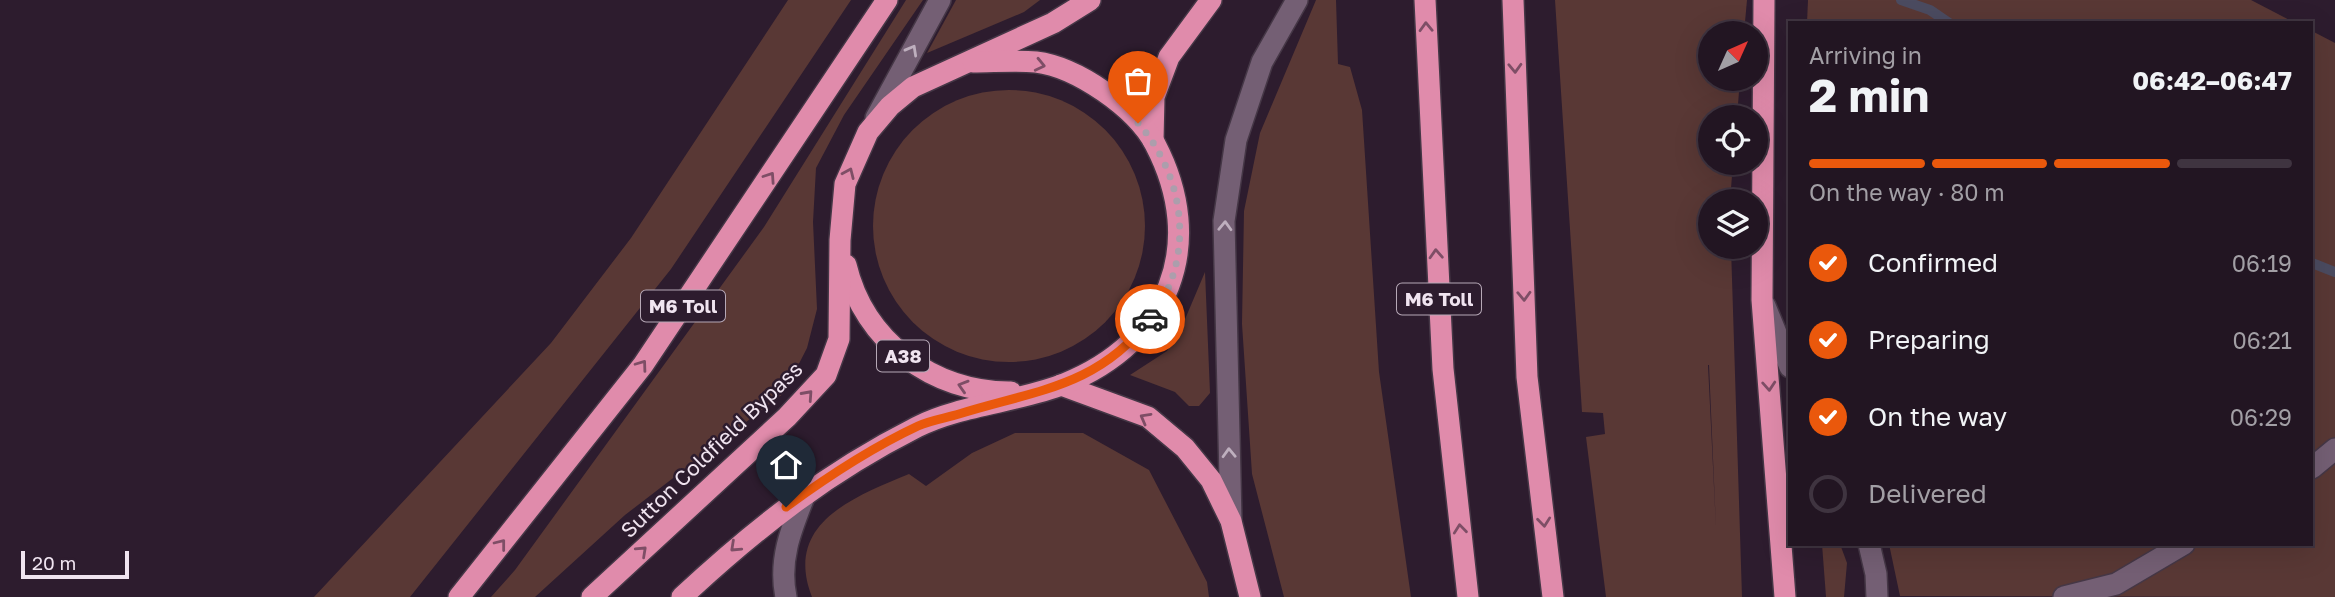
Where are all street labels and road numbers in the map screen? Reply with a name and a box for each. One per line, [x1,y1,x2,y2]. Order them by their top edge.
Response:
road number: M6 Toll [1397,284,1481,314]
road number: M6 Toll [641,290,725,322]
road number: A38 [877,340,929,372]
street label: Sutton Coldfield Bypass [615,356,808,543]

